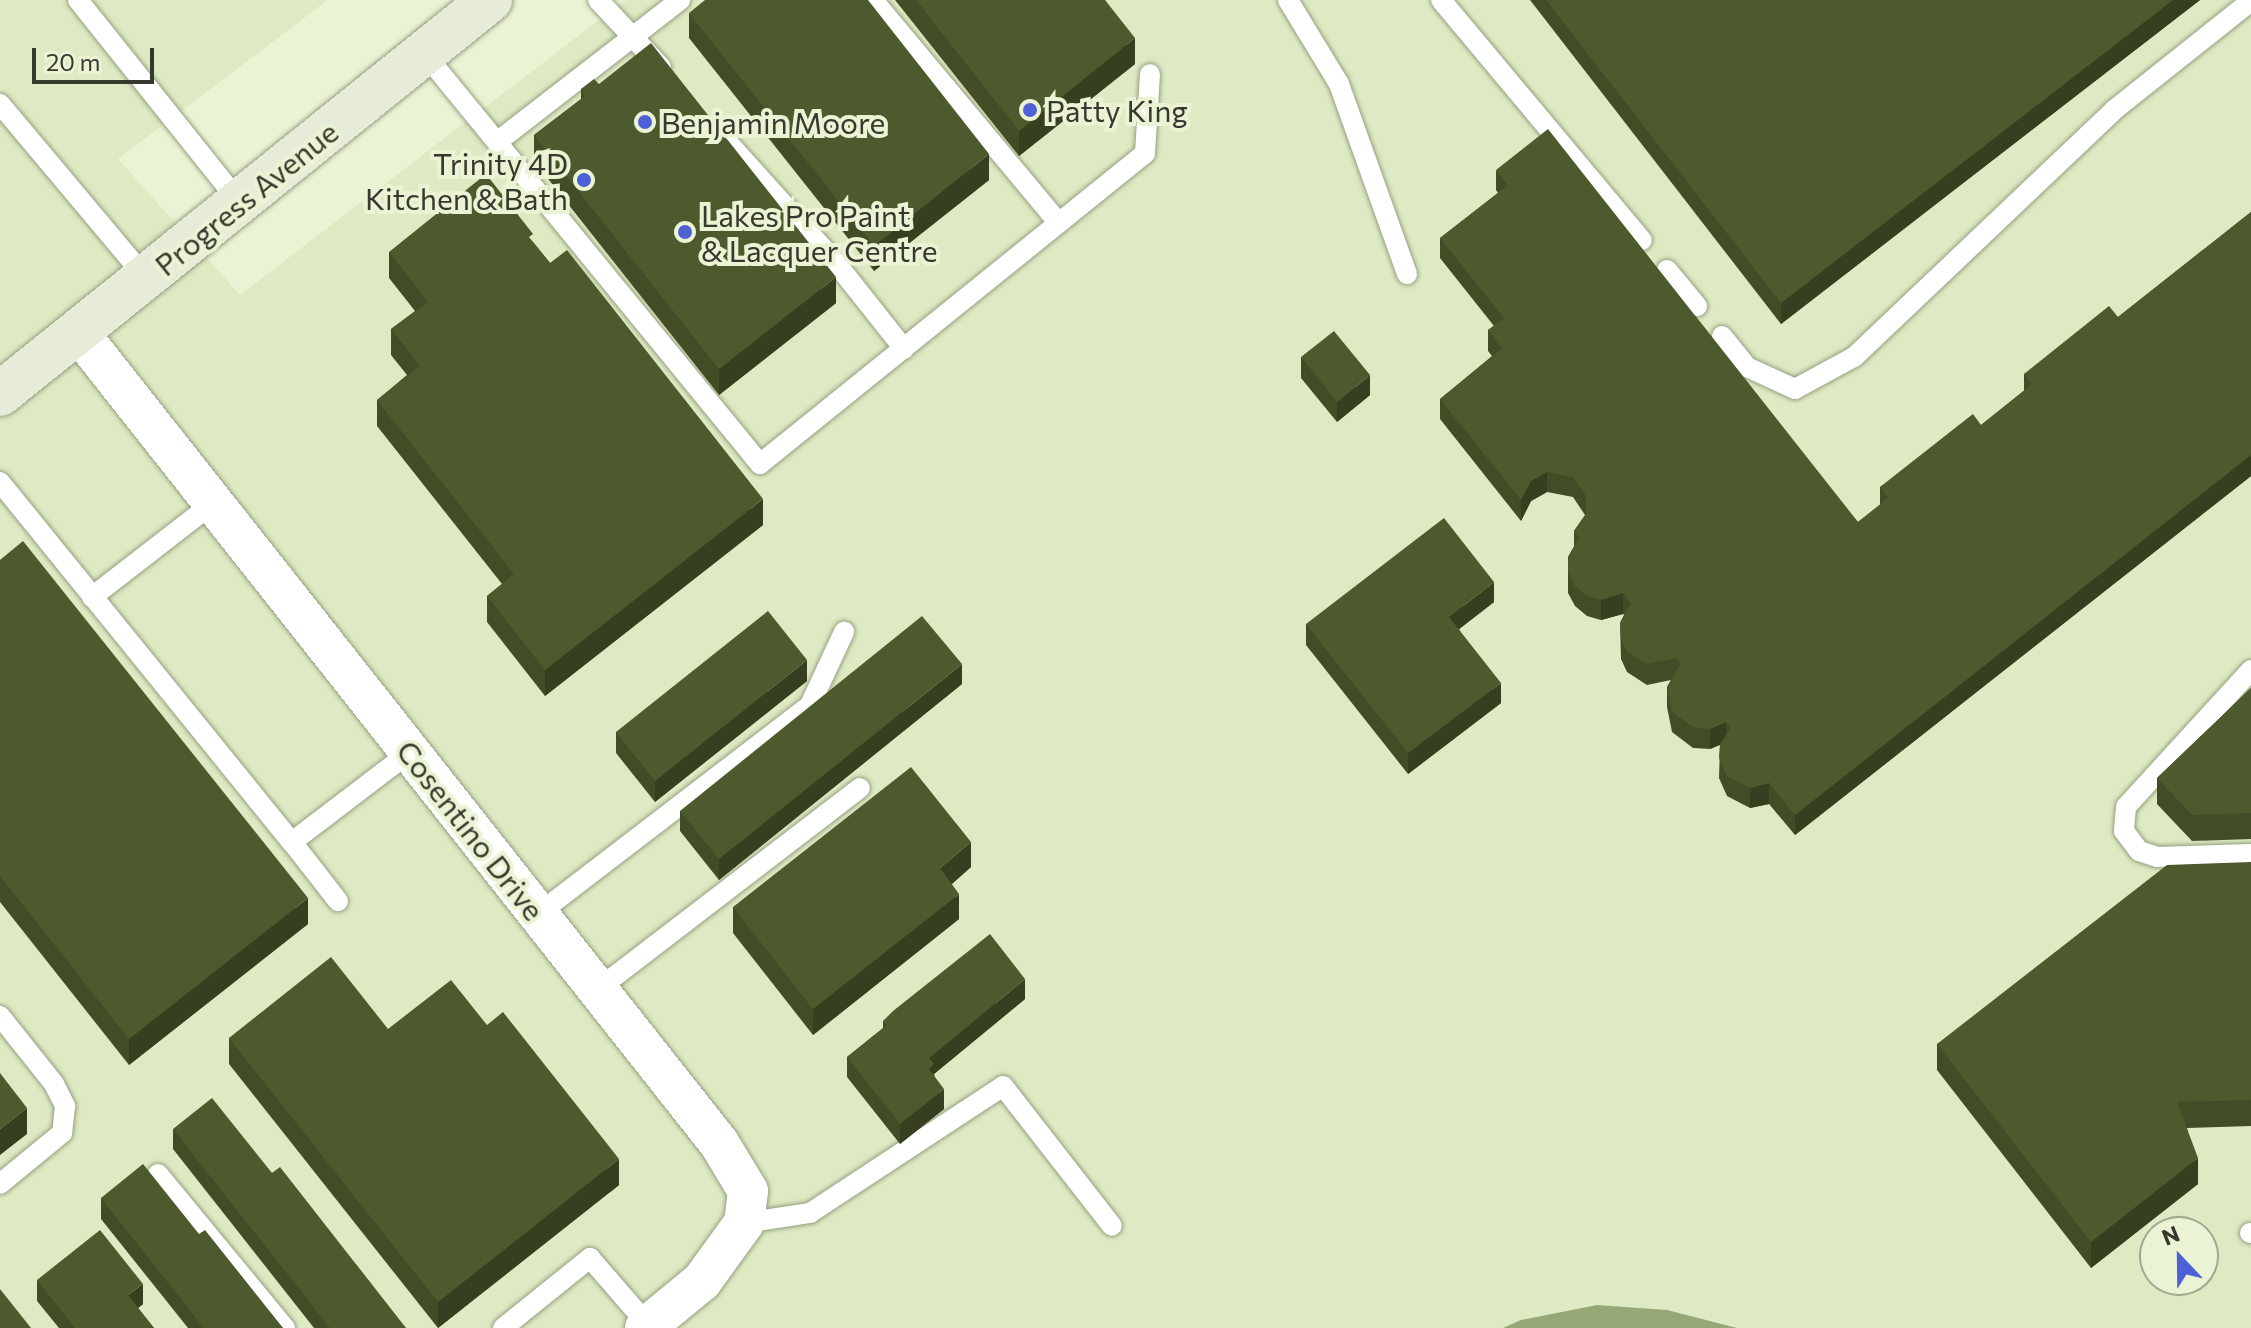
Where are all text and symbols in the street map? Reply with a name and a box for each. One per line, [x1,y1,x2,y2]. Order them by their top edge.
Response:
scale bar [36,32,158,82]
text: 20 m [46,47,100,76]
place label: Patty King [1046,92,1188,128]
marker: Patty King [1021,101,1039,119]
place label: Benjamin Moore [661,104,885,140]
street label: Progress Avenue [147,113,345,283]
marker: Benjamin Moore [636,113,654,131]
place label: Trinity 4D Kitchen & Bath [365,145,568,216]
marker: Trinity 4D Kitchen & Bath [575,171,593,189]
place label: Lakes Pro Paint & Lacquer Centre [701,197,937,268]
marker: Lakes Pro Paint & Lacquer Centre [676,223,694,241]
street label: Cosentino Drive [390,733,552,927]
north arrow [2139,1216,2219,1296]
text: N [2158,1220,2183,1251]

